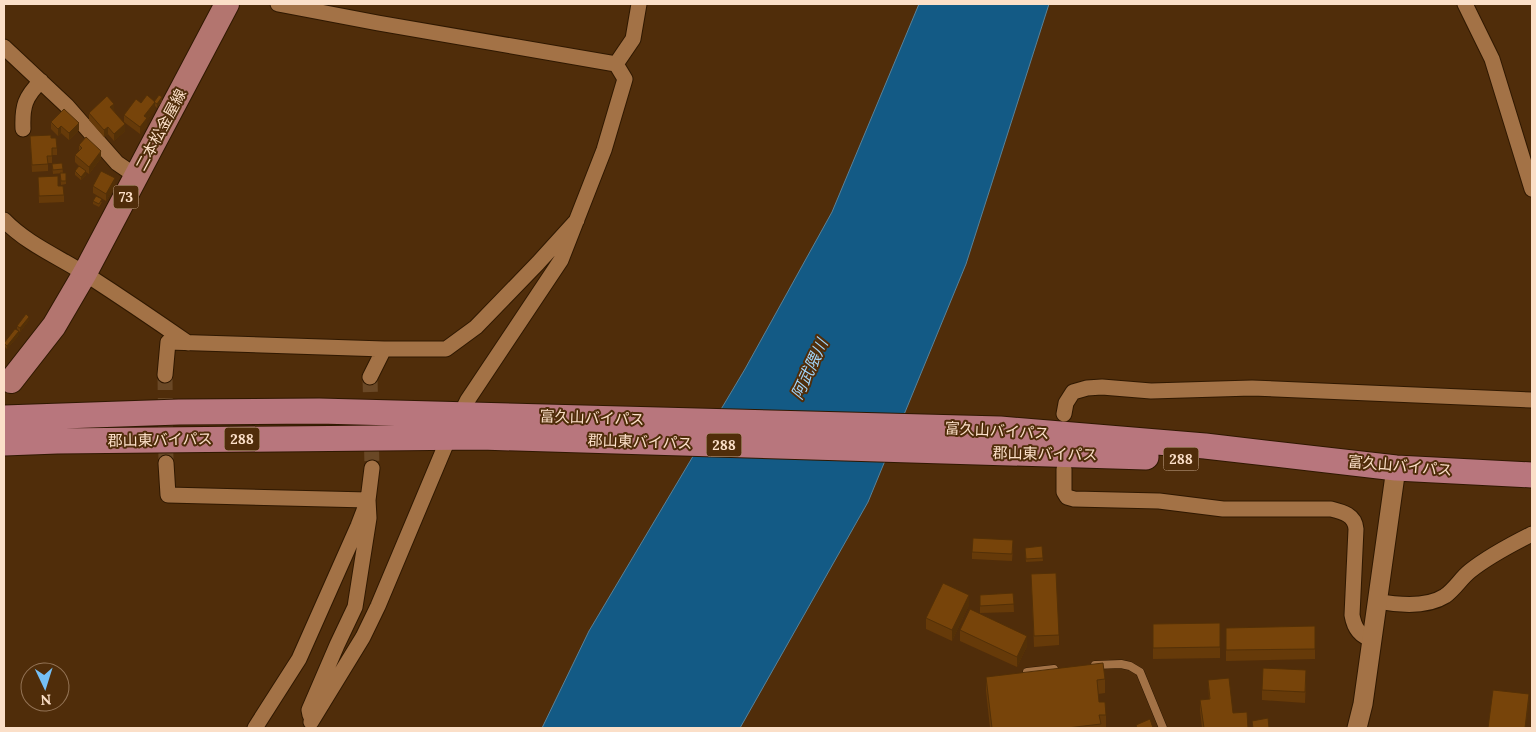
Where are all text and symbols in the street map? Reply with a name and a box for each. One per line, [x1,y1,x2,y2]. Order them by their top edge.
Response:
street label: 二本松金屋線 [131,86,190,174]
road number: 73 [114,186,138,208]
water label: 阿武隈川 [786,334,832,402]
street label: 富久山バイパス [539,406,645,429]
street label: 富久山バイパス [944,418,1050,443]
road number: 288 [224,428,260,450]
street label: 郡山東バイパス [107,429,213,450]
street label: 郡山東バイパス [587,430,693,453]
road number: 288 [706,434,742,456]
street label: 郡山東バイパス [992,443,1098,464]
road number: 288 [1164,448,1198,470]
street label: 富久山バイパス [1347,451,1453,480]
north arrow [20,662,70,712]
text: N [40,691,52,709]

